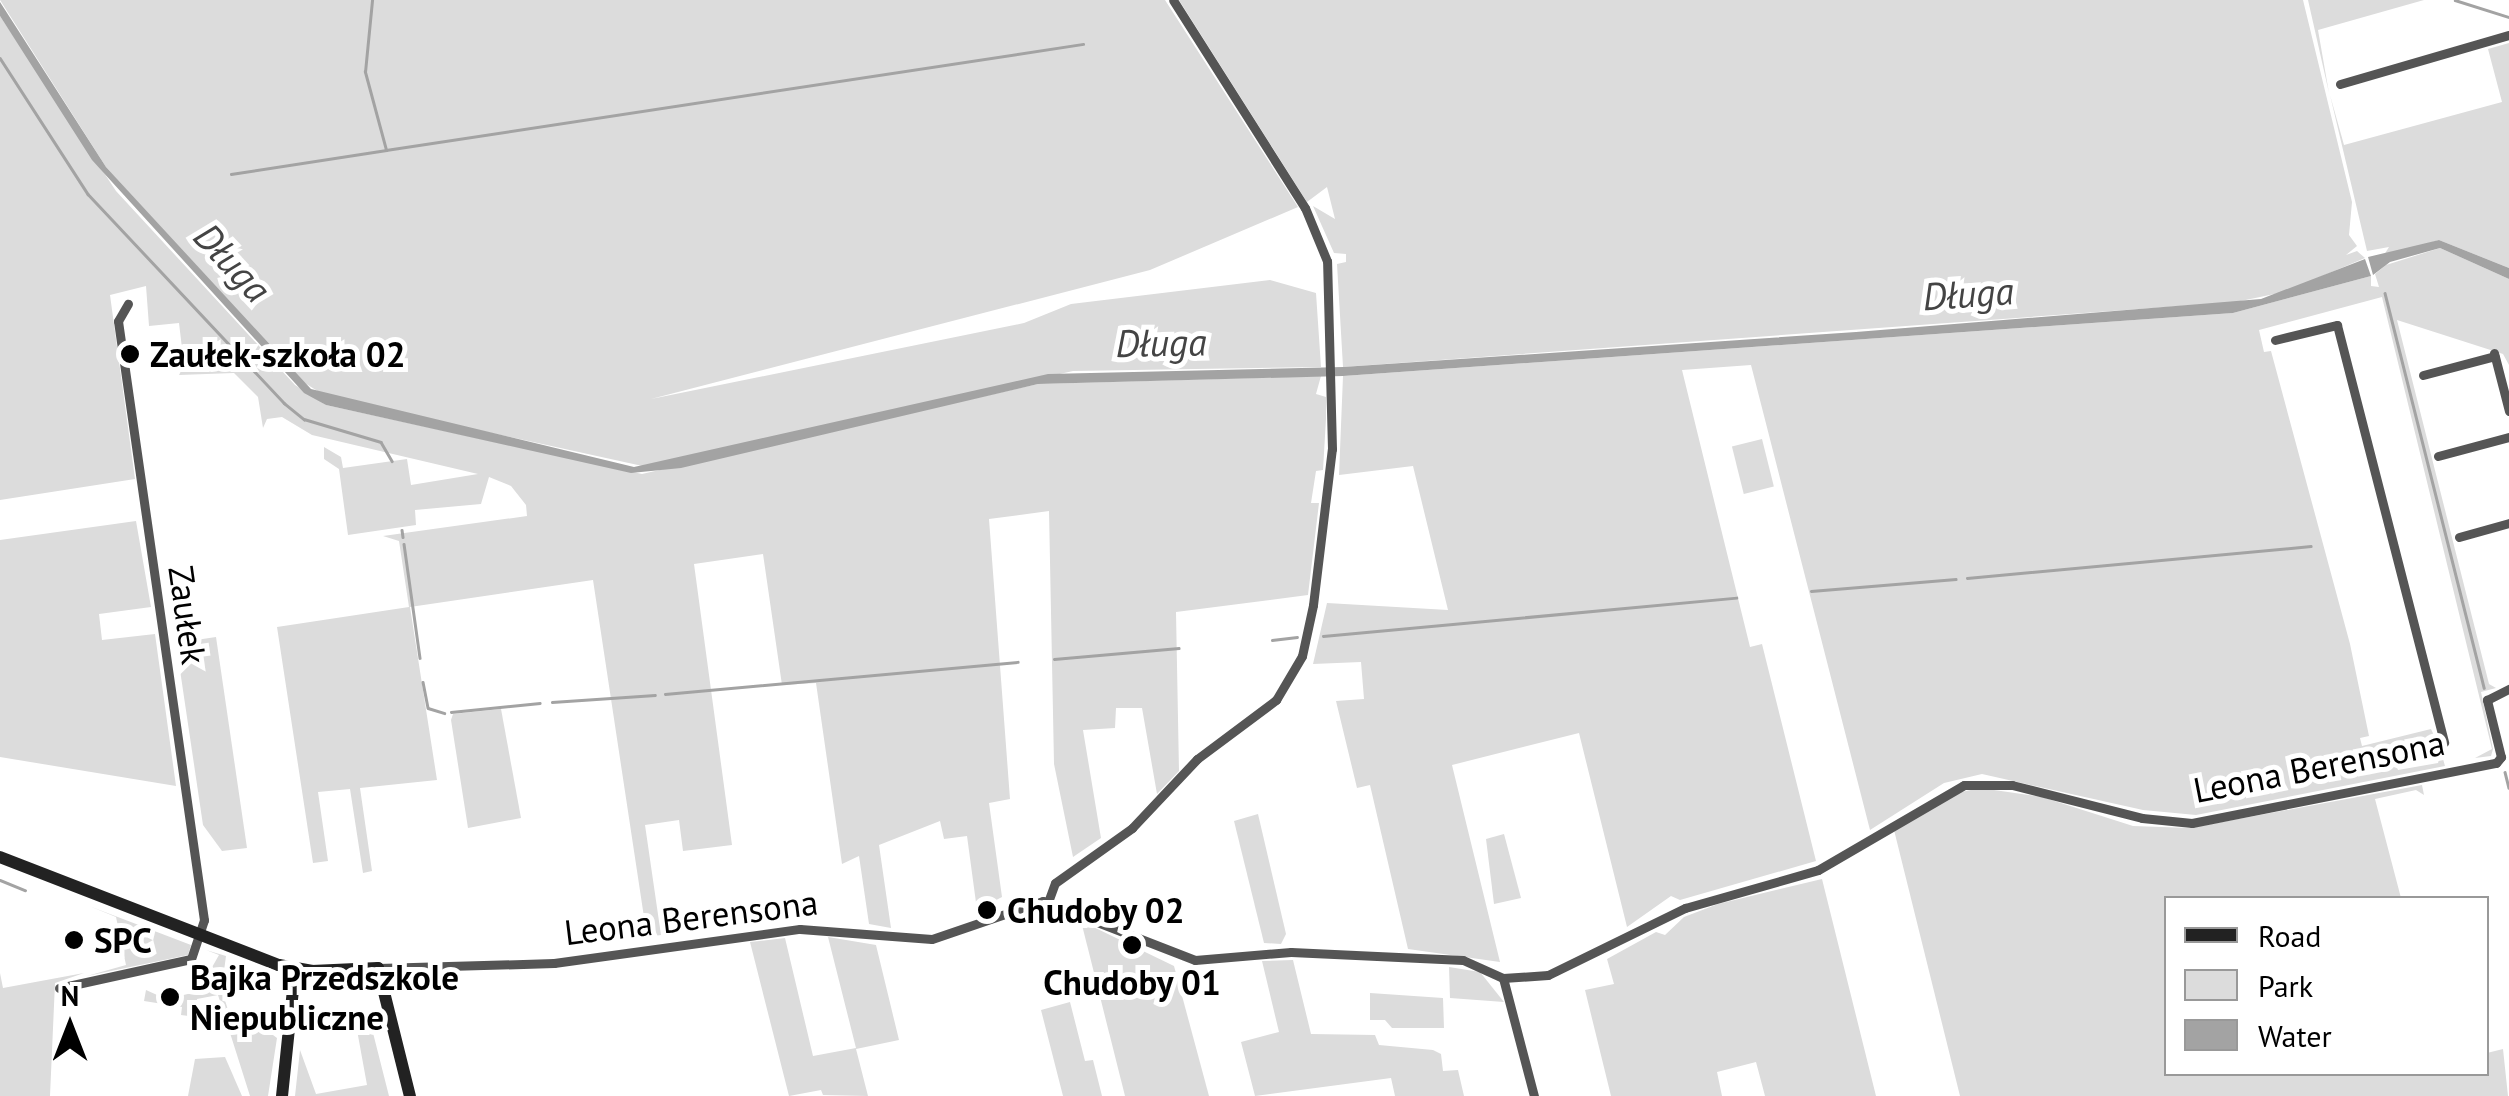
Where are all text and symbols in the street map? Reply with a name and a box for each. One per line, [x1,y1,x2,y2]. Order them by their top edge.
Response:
water label: Długa [185,213,281,311]
water label: Długa [1921,267,2015,319]
water label: Długa [1115,318,1207,366]
place label: Zaułek-szkoła 02 [150,333,405,375]
marker: Zaułek-szkoła 02 [119,343,141,365]
street label: Zaułek [160,563,216,667]
street label: Leona Berensona [2190,721,2448,811]
street label: Leona Berensona [562,881,820,953]
place label: Chudoby 02 [1007,889,1186,931]
legend [2164,896,2489,1076]
marker: Chudoby 02 [976,899,998,921]
text: Road [2258,916,2322,955]
place label: SPC [94,919,152,961]
marker: SPC [63,929,85,951]
marker: Chudoby 01 [1121,934,1143,956]
place label: Bajka Przedszkole Niepubliczne [190,956,459,1038]
place label: Chudoby 01 [1043,961,1221,1003]
text: Park [2258,966,2313,1005]
north arrow [20,976,120,1076]
text: N [61,977,79,1014]
marker: Bajka Przedszkole Niepubliczne [159,986,181,1008]
text: Water [2258,1016,2332,1055]

